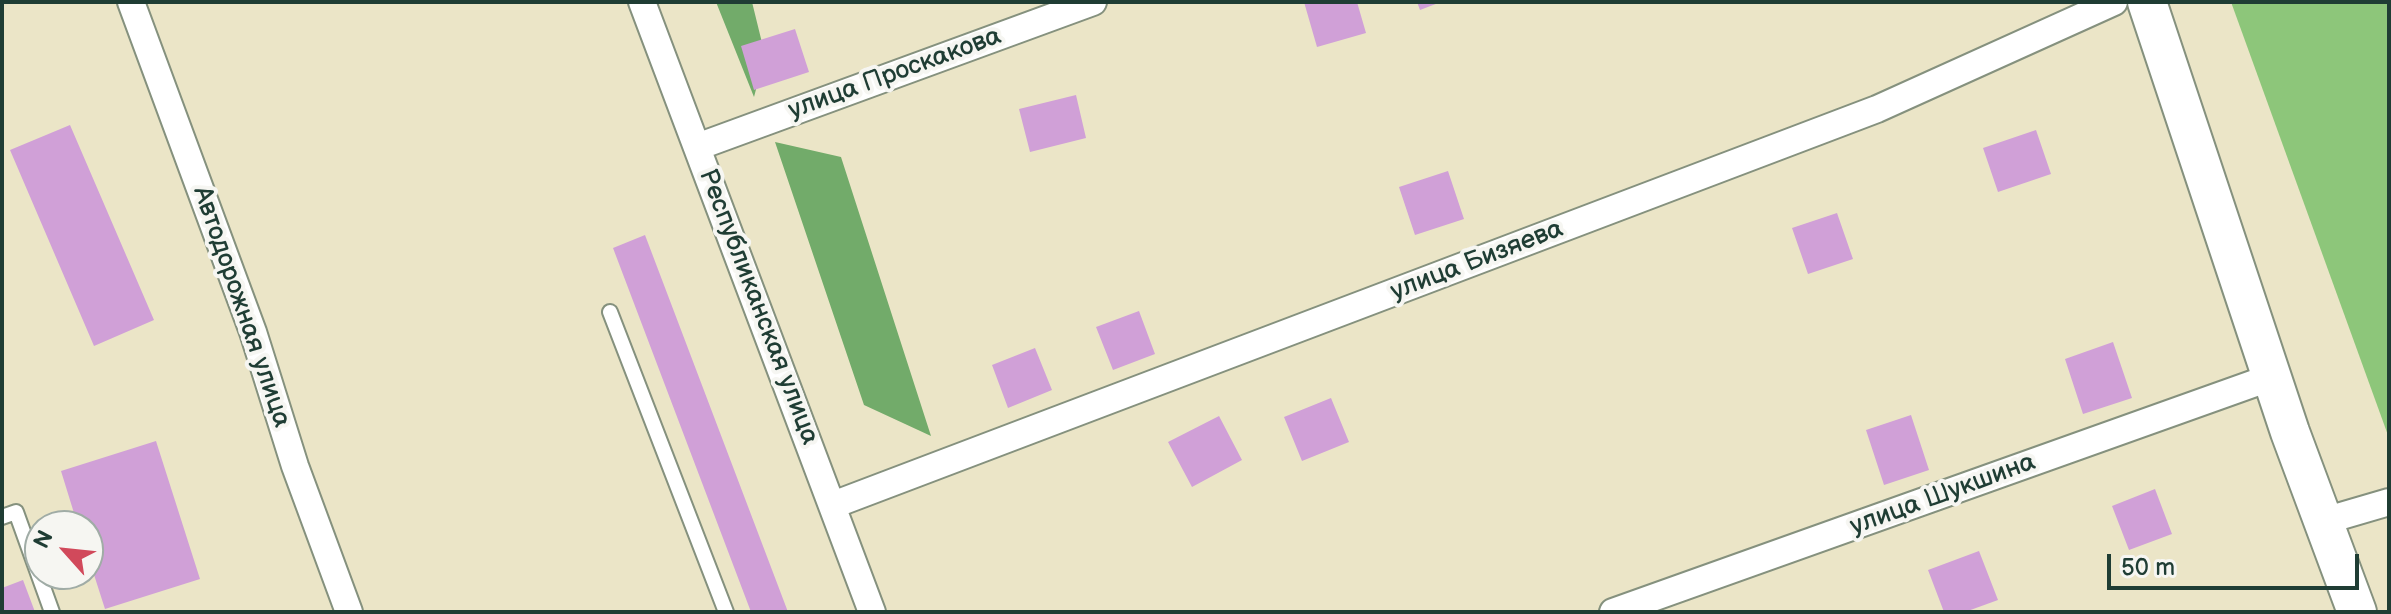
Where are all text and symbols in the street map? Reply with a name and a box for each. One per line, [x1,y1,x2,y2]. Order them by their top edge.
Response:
street label: улица Проскакова [784,21,1006,127]
street label: Республиканская улица [691,165,825,449]
street label: Автодорожная улица [185,183,297,431]
street label: улица Бизяева [1387,214,1567,308]
street label: улица Шукшина [1846,447,2040,543]
north arrow [24,510,104,590]
text: N [28,526,60,553]
scale bar [2111,538,2363,588]
text: 50 m [2121,553,2175,582]

